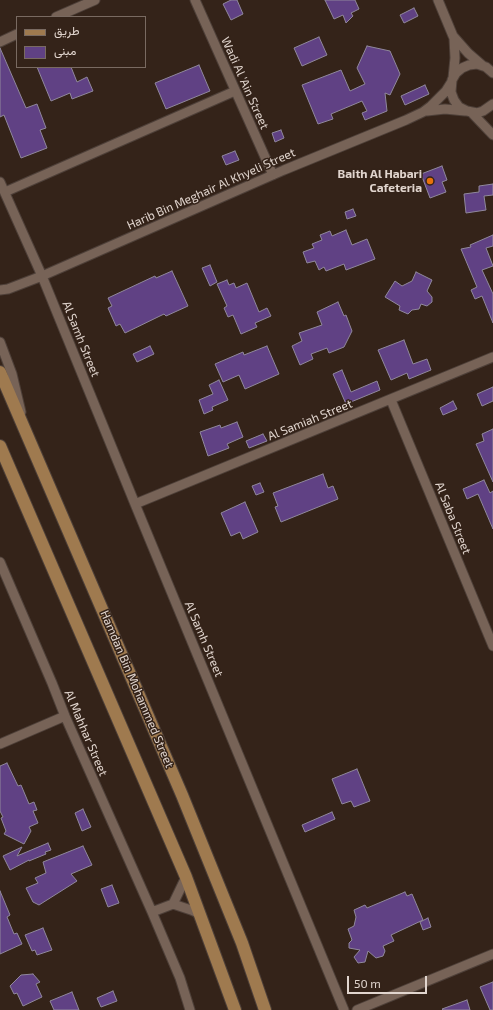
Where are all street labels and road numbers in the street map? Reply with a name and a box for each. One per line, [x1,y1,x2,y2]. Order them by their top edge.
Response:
street label: Wadi Al 'Ain Street [218,35,272,131]
street label: Harib Bin Meghair Al Khyeli Street [125,145,297,233]
street label: Al Samh Street [59,299,103,379]
street label: Al Samiah Street [266,396,354,444]
street label: Al Saba Street [432,480,474,556]
street label: Al Samh Street [182,599,226,679]
street label: Hamdan Bin Mohammed Street [97,608,177,770]
street label: Al Mahhar Street [61,688,111,778]

